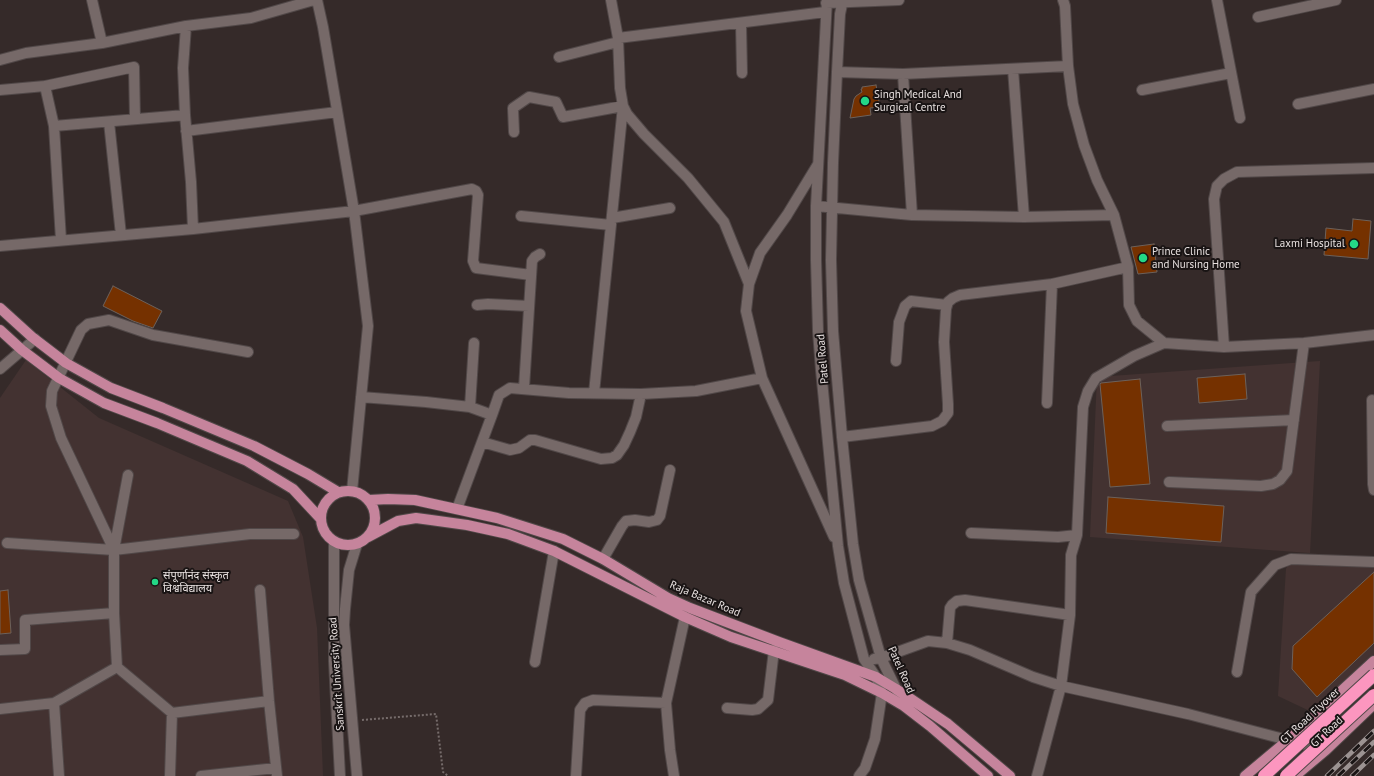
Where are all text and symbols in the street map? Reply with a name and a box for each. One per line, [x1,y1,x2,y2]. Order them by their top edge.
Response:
place label: Singh Medical And Surgical Centre [874,88,962,114]
marker: Singh Medical And Surgical Centre [859,95,871,107]
place label: Laxmi Hospital [1274,237,1345,251]
marker: Laxmi Hospital [1348,238,1360,250]
place label: Prince Clinic and Nursing Home [1152,245,1240,271]
marker: Prince Clinic and Nursing Home [1137,252,1149,264]
street label: Patel Road [814,334,832,384]
place label: संपूर्णानंद संस्कृत विश्वविद्यालय [163,569,229,595]
marker: संपूर्णानंद संस्कृत विश्वविद्यालय [150,577,160,587]
street label: Raja Bazar Road [668,578,742,620]
street label: Sanskrit University Road [326,617,348,731]
street label: Patel Road [885,645,917,695]
street label: GT Road Flyover [1278,685,1342,747]
street label: GT Road [1308,714,1346,750]

